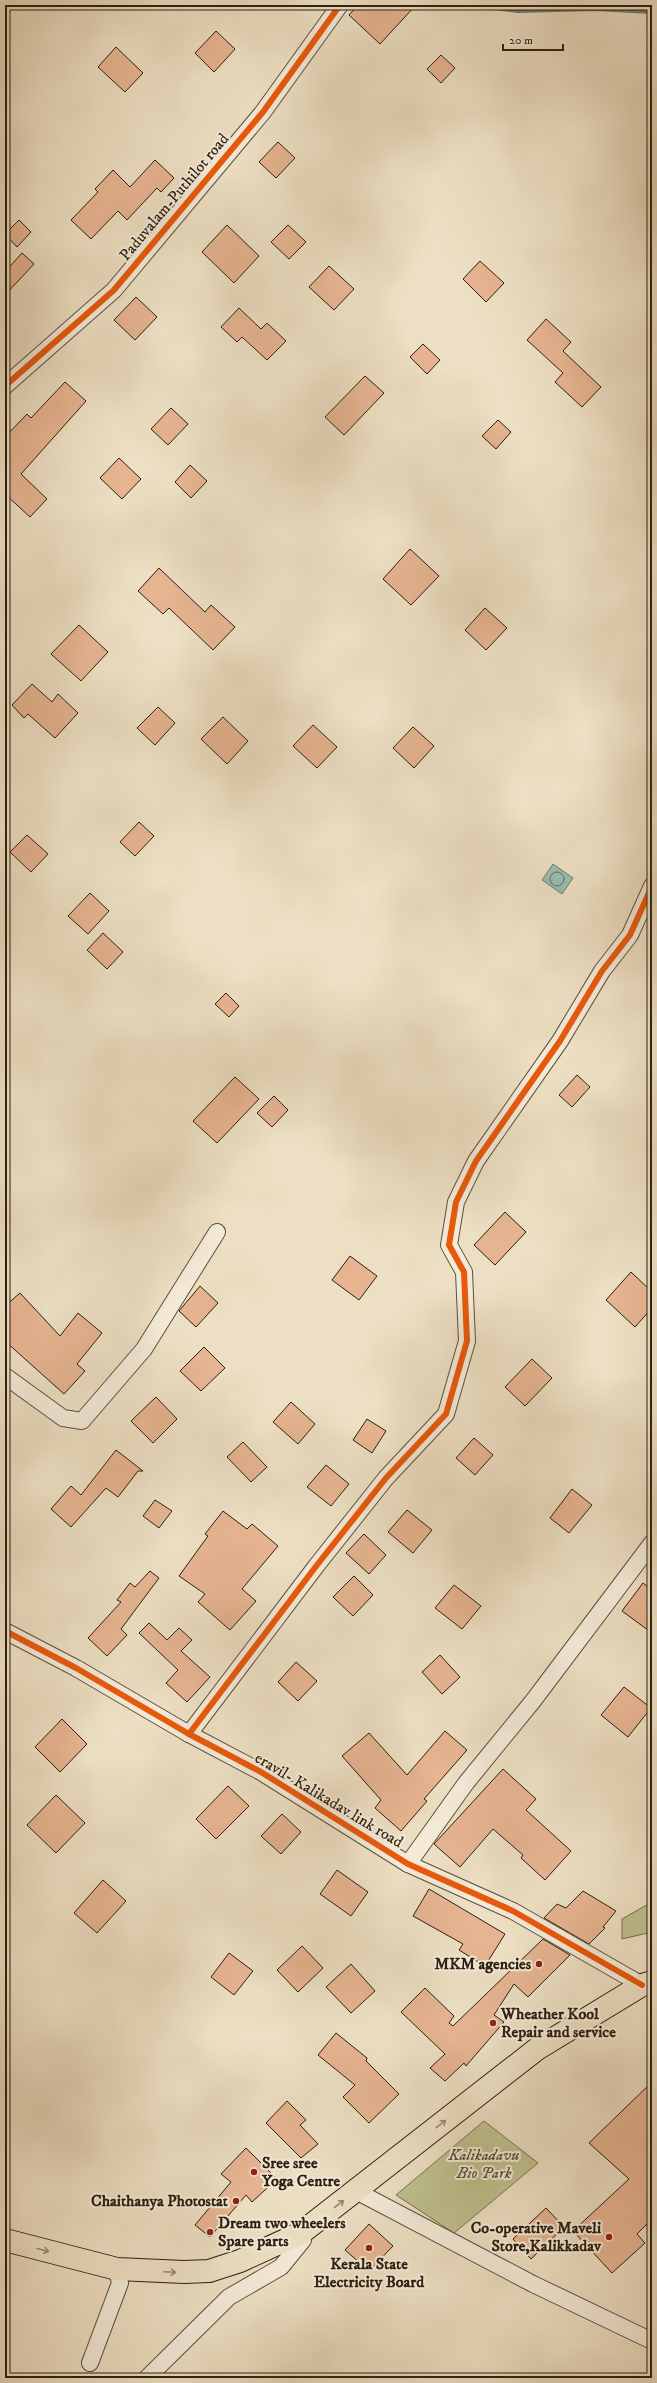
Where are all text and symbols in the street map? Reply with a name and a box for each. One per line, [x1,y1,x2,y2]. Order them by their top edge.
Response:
scale bar [503,26,563,52]
text: 20 m [509,33,533,48]
street label: Paduvalam-Puthilot road [115,129,233,265]
street label: eravil- Kalikadav link road [251,1748,407,1852]
place label: MKM agencies [435,1954,532,1974]
marker: MKM agencies [534,1959,544,1969]
place label: Wheather Kool Repair and service [500,2004,616,2042]
marker: Wheather Kool Repair and service [488,2018,498,2028]
one-way arrow [436,2120,447,2129]
park label: Kalikadavu Bio Park [448,2145,519,2183]
place label: Sree sree Yoga Centre [261,2153,340,2191]
marker: Sree sree Yoga Centre [249,2167,259,2177]
place label: Chaithanya Photostat [91,2191,229,2211]
marker: Chaithanya Photostat [231,2196,241,2206]
one-way arrow [333,2200,344,2208]
place label: Dream two wheelers Spare parts [218,2213,346,2251]
place label: Co-operative Maveli Store,Kalikkadav [471,2218,602,2256]
marker: Dream two wheelers Spare parts [205,2227,215,2237]
marker: Co-operative Maveli Store,Kalikkadav [604,2232,614,2242]
marker: Kerala State Electricity Board [364,2243,374,2253]
one-way arrow [36,2246,49,2254]
place label: Kerala State Electricity Board [314,2254,425,2292]
one-way arrow [163,2268,176,2275]

